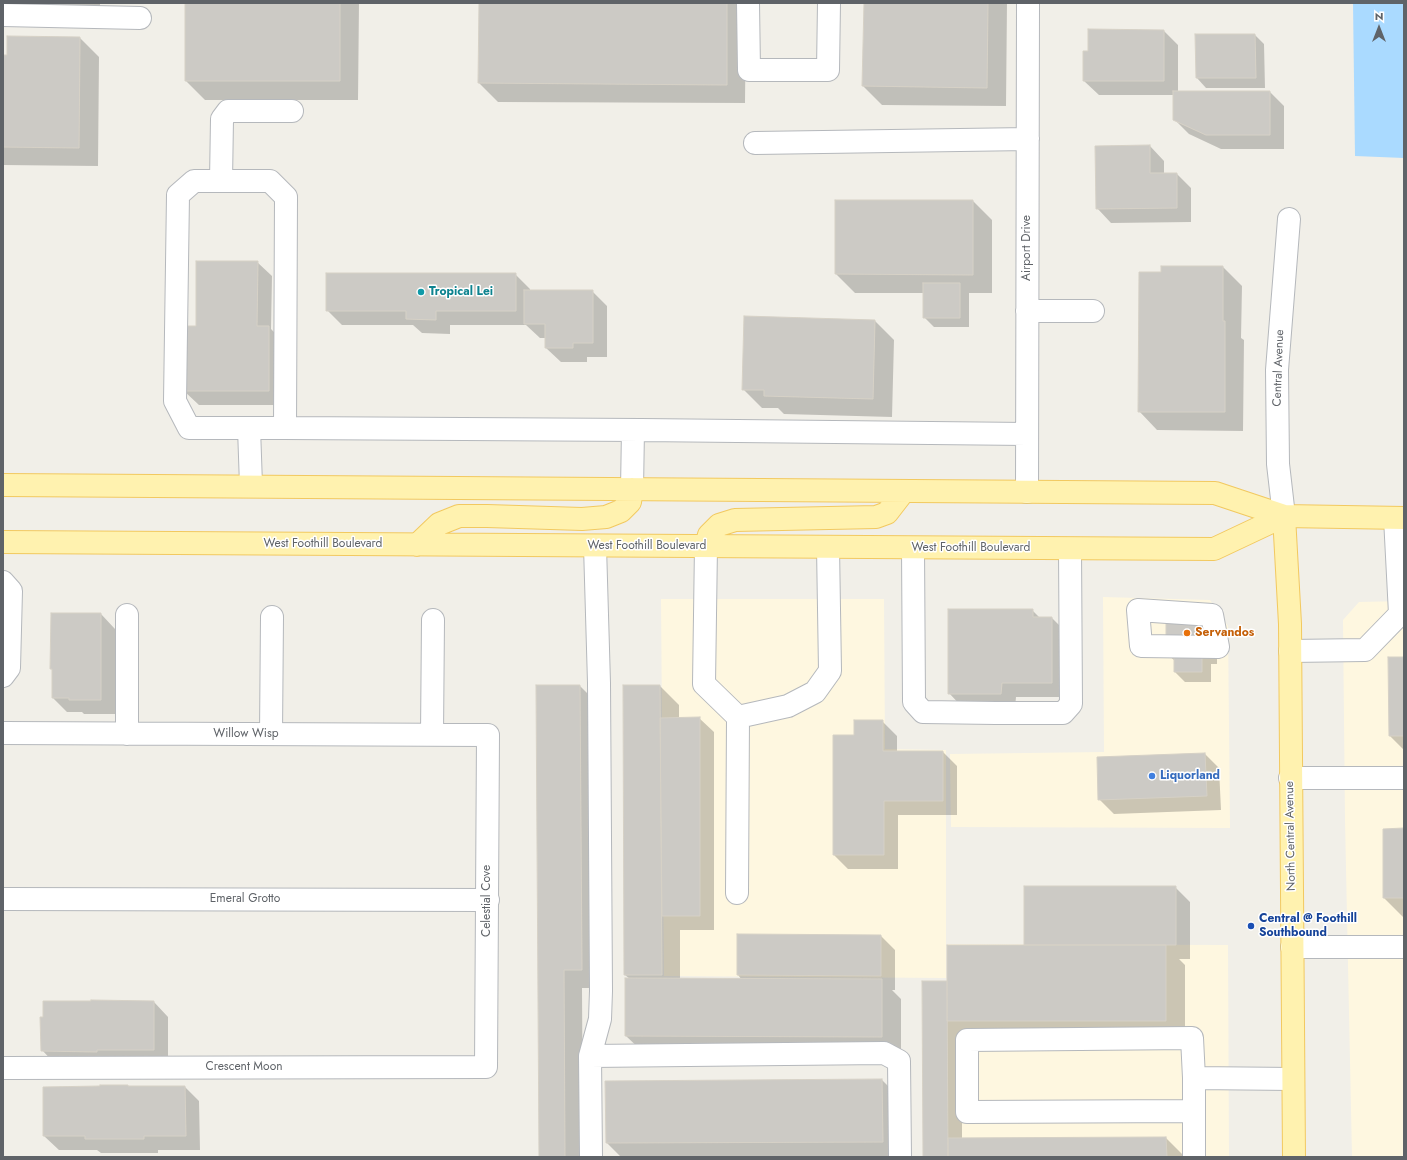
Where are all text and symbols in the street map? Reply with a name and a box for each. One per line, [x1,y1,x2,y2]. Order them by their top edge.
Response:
north arrow [1359,8,1399,48]
text: N [1375,8,1383,24]
street label: Airport Drive [1020,215,1034,281]
place label: Tropical Lei [429,285,493,299]
marker: Tropical Lei [416,287,426,297]
street label: Central Avenue [1270,329,1288,407]
street label: West Foothill Boulevard [264,537,382,551]
street label: West Foothill Boulevard [588,539,706,553]
street label: West Foothill Boulevard [912,541,1030,555]
place label: Servandos [1195,626,1254,640]
marker: Servandos [1182,628,1192,638]
street label: Willow Wisp [213,727,279,741]
place label: Liquorland [1160,769,1220,783]
marker: Liquorland [1147,771,1157,781]
street label: North Central Avenue [1283,781,1299,891]
street label: Celestial Cove [480,865,494,937]
street label: Emeral Grotto [210,892,280,906]
place label: Central @ Foothill Southbound [1259,912,1357,940]
marker: Central @ Foothill Southbound [1246,921,1256,931]
street label: Crescent Moon [206,1060,282,1074]

